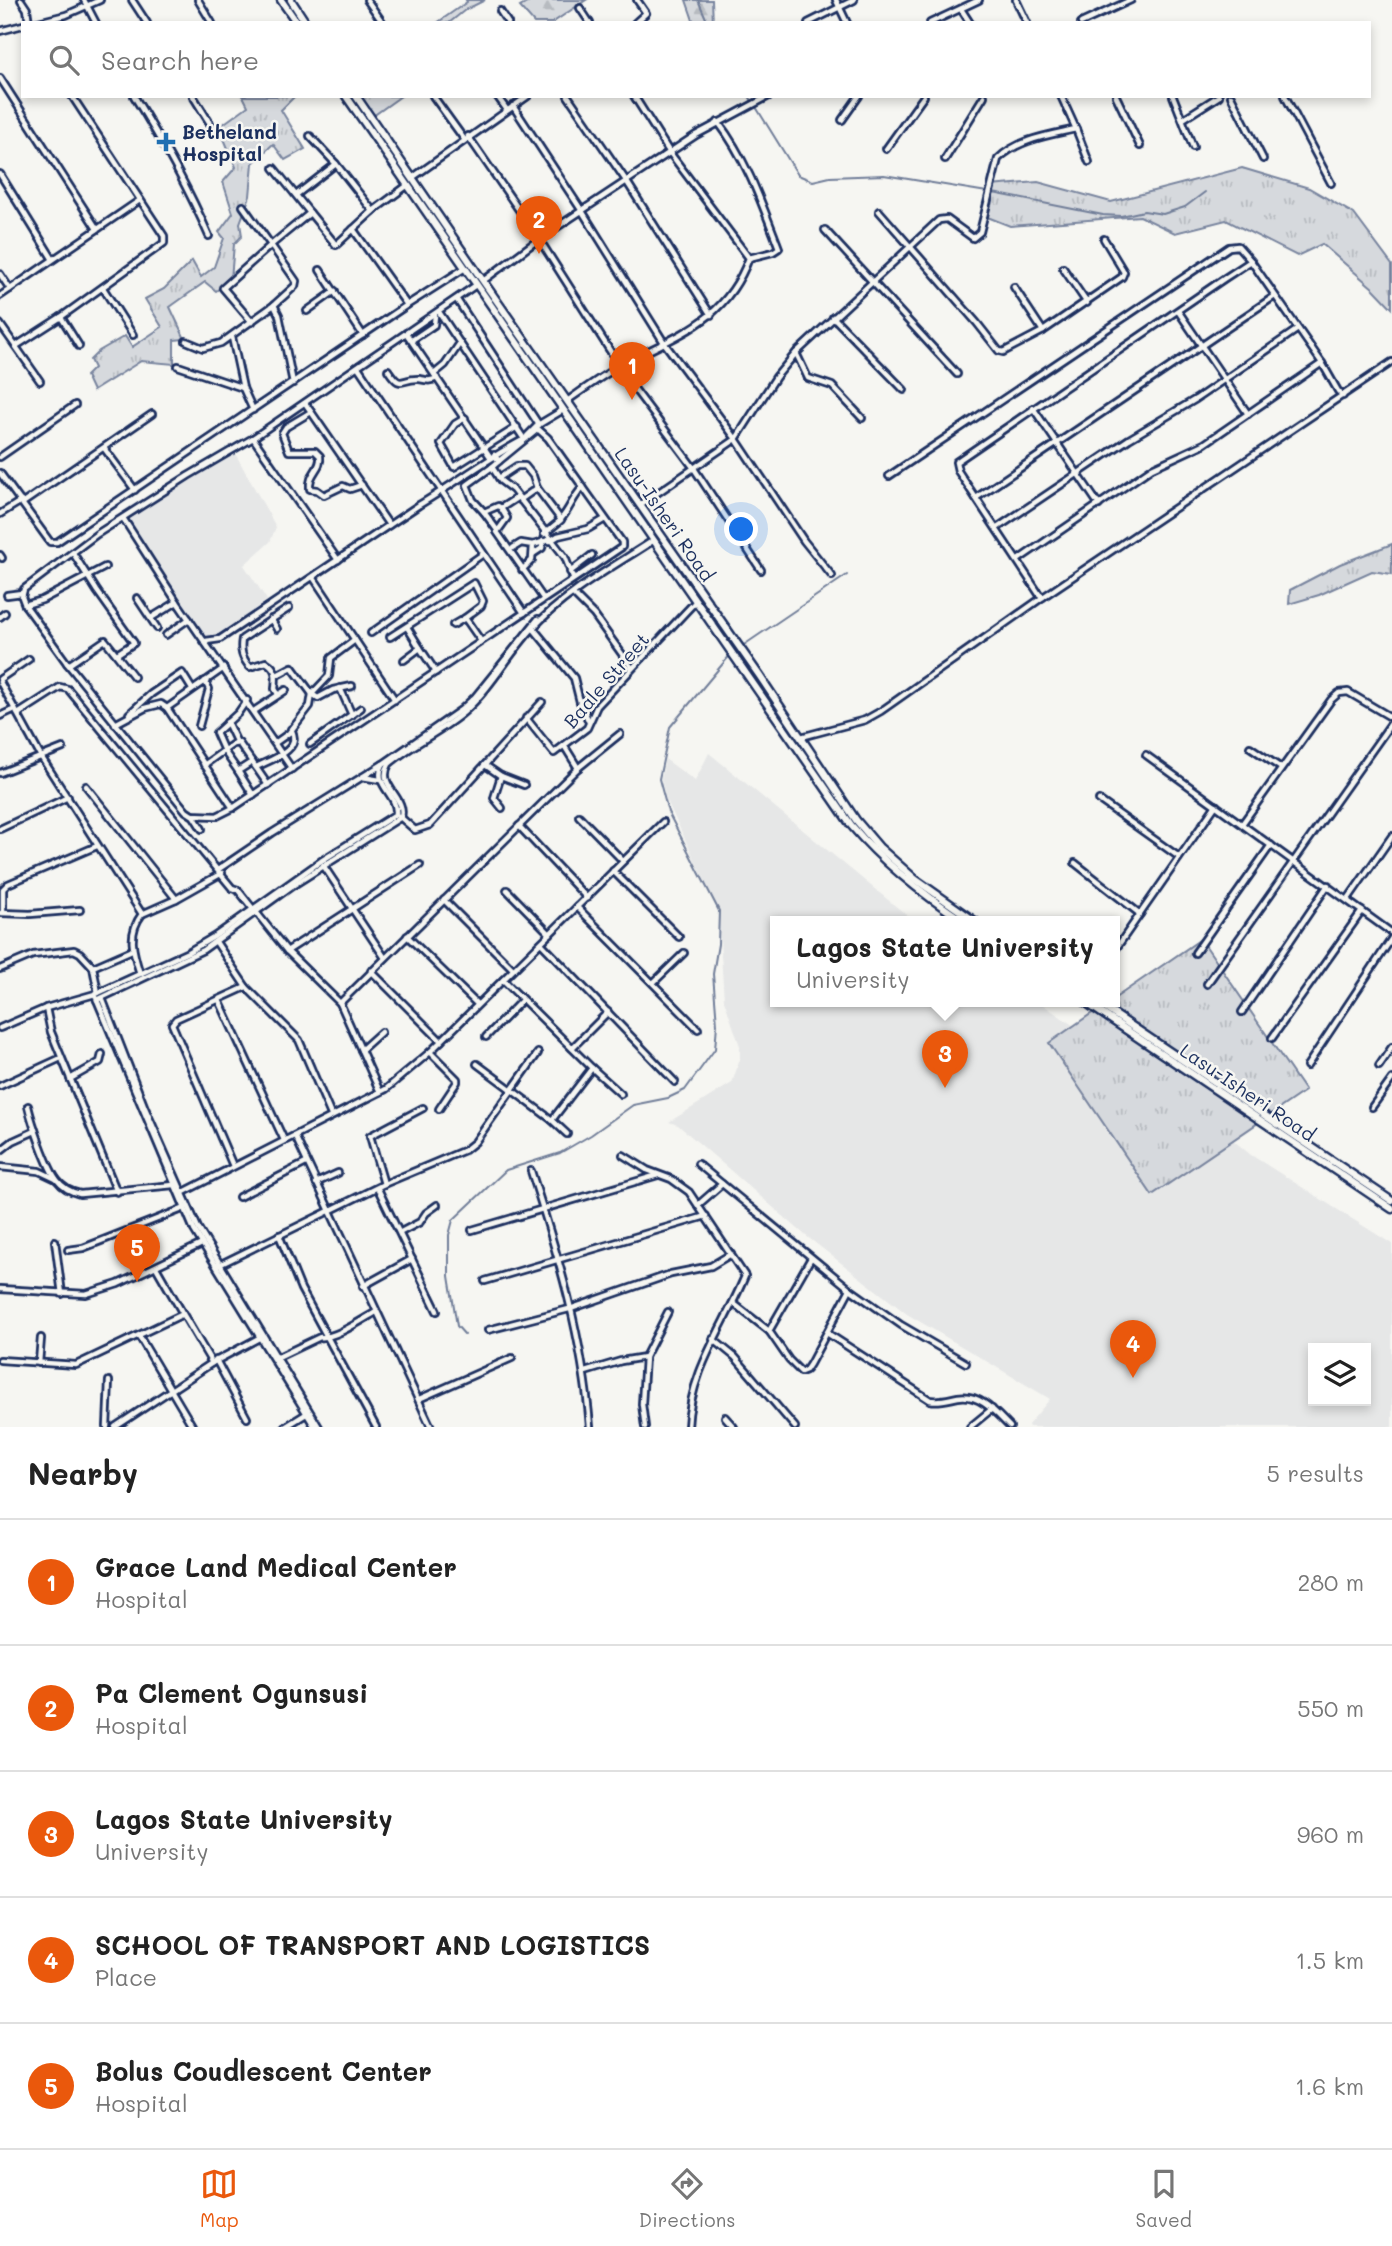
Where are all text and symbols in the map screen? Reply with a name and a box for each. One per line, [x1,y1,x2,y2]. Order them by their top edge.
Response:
search box [21,21,1371,98]
icon: search [45,41,83,79]
text: Search here [101,43,259,77]
place label: Betheland Hospital [182,119,277,166]
marker: Betheland Hospital [156,132,176,152]
pin: 2 [516,196,562,254]
pin: 1 [609,342,655,400]
street label: Lasu-Isheri Road [609,442,721,586]
your location [724,512,758,546]
street label: Baale Street [558,627,654,733]
popup [770,916,1120,1007]
text: Lagos State University [796,930,1094,964]
text: University [796,964,910,994]
pin: 3 [922,1030,968,1088]
street label: Lasu-Isheri Road [1175,1037,1321,1147]
pin: 5 [114,1224,160,1282]
pin: 4 [1110,1320,1156,1378]
map controls [1308,1343,1371,1406]
button: layers [1308,1343,1371,1406]
text: Nearby [28,1453,138,1493]
text: 5 results [1267,1458,1364,1488]
text: Grace Land Medical Center [95,1550,457,1584]
text: 1 [46,1567,56,1597]
text: 280 m [1297,1567,1364,1597]
text: Hospital [95,1584,188,1614]
text: Pa Clement Ogunsusi [95,1676,368,1710]
text: 2 [45,1693,57,1723]
text: 550 m [1297,1693,1364,1723]
text: Hospital [95,1710,188,1740]
text: Lagos State University [95,1802,393,1836]
text: 3 [44,1819,58,1849]
text: 960 m [1297,1819,1364,1849]
text: University [95,1836,208,1866]
text: SCHOOL OF TRANSPORT AND LOGISTICS [95,1928,650,1962]
text: 4 [44,1945,58,1975]
text: 1.5 km [1296,1945,1364,1975]
text: Place [95,1962,157,1992]
text: Bolus Coudlescent Center [95,2054,432,2088]
text: 5 [44,2071,58,2101]
text: 1.6 km [1295,2071,1364,2101]
text: Hospital [95,2088,188,2118]
tab: Map [200,2165,239,2232]
tab: Directions [639,2165,735,2232]
tab: Saved [1136,2165,1192,2232]

